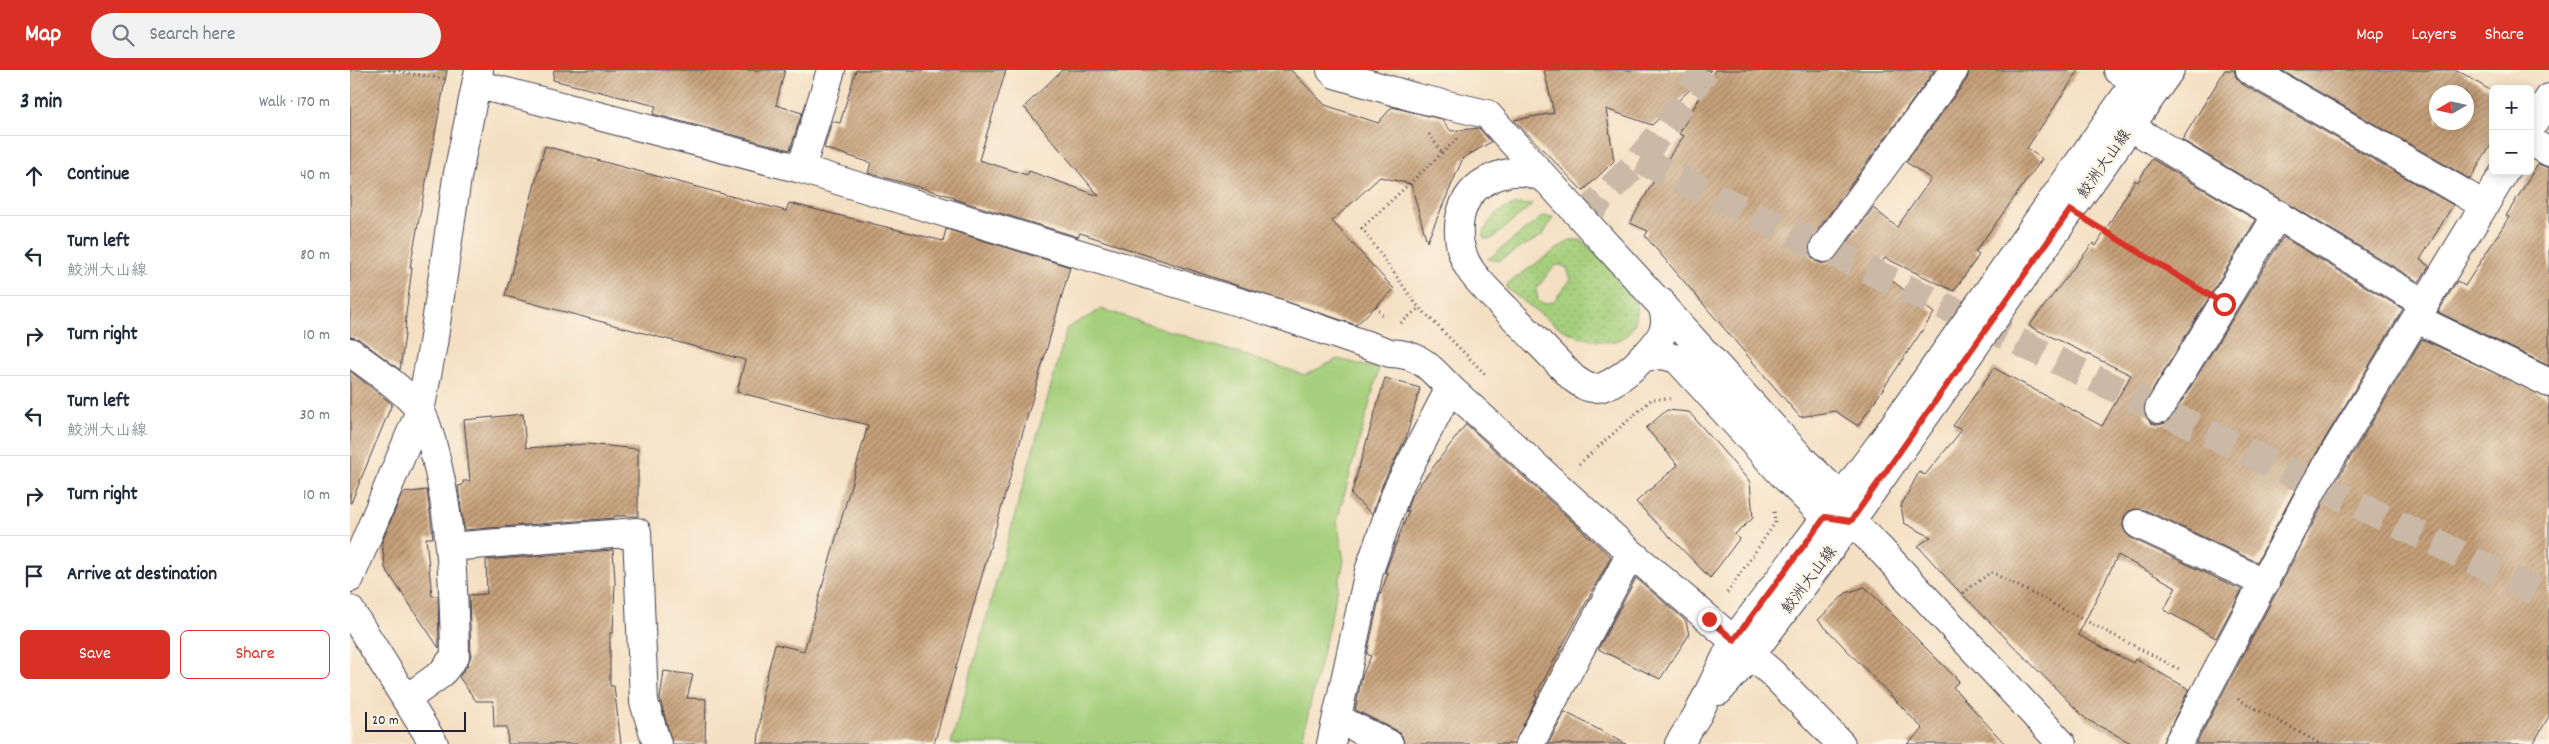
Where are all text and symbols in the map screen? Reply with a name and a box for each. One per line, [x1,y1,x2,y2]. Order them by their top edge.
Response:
search box [91,13,441,58]
text: Map [25,18,61,52]
icon: search [109,21,137,49]
text: Search here [149,22,235,49]
text: Map [2356,23,2383,48]
text: Layers [2411,23,2457,48]
text: Share [2485,23,2524,48]
north arrow [2429,85,2474,130]
map controls [2489,85,2534,175]
button: + [2489,85,2534,130]
text: 3 min [20,88,62,118]
text: Walk · 170 m [259,91,330,114]
street label: 鮫洲大山線 [2073,125,2137,204]
button: − [2489,130,2534,175]
icon: ahead [20,162,48,190]
text: Continue [67,162,129,189]
text: 40 m [300,164,330,187]
text: Turn left [67,229,130,256]
icon: left [20,242,48,270]
text: 80 m [300,244,330,267]
text: 鮫洲大山線 [67,260,147,283]
route start [2213,293,2236,316]
icon: right [20,322,48,350]
text: Turn right [67,322,138,349]
text: 10 m [303,324,330,347]
text: Turn left [67,389,130,416]
icon: left [20,402,48,430]
text: 30 m [300,404,330,427]
text: 鮫洲大山線 [67,420,147,443]
icon: right [20,482,48,510]
text: Turn right [67,482,138,509]
text: 10 m [303,484,330,507]
street label: 鮫洲大山線 [1777,542,1843,619]
icon: arrive [20,562,48,590]
text: Arrive at destination [67,562,217,589]
route end [1698,608,1721,631]
button: Save [20,630,170,679]
button: Share [180,630,330,679]
scale bar [365,709,466,732]
text: 20 m [372,711,399,731]

